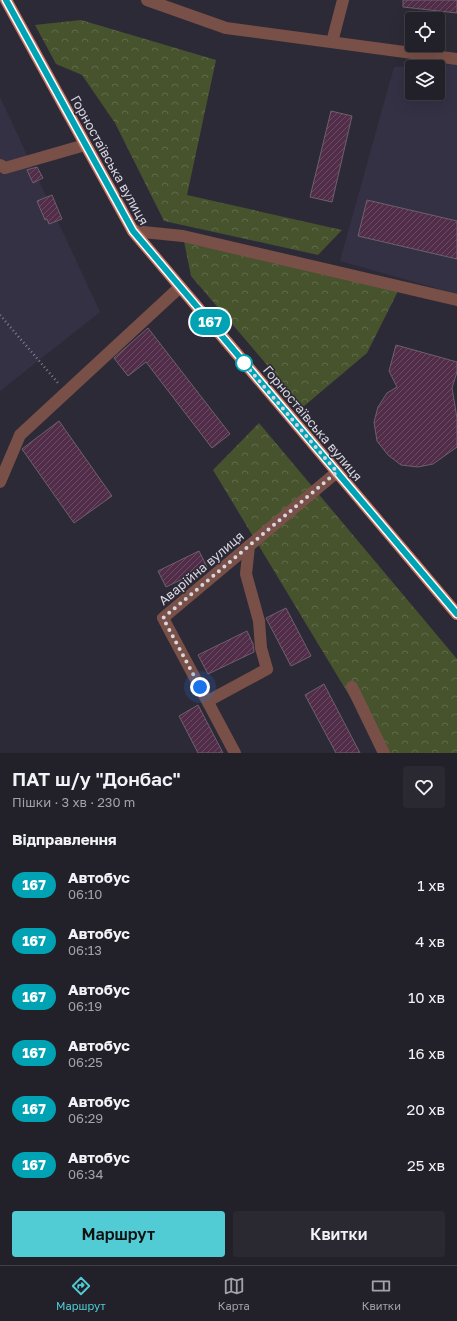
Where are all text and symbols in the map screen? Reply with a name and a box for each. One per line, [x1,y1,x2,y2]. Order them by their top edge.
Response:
map controls [405,12,445,100]
button: locate [405,12,445,52]
button: layers [405,60,445,100]
street label: Горностаївська вулиця [68,92,152,228]
line badge: 167 [187,309,233,335]
text: 167 [198,313,222,330]
unlabelled marker [235,354,253,372]
street label: Горностаївська вулиця [260,362,366,484]
street label: Аварійна вулиця [155,528,247,608]
your location [190,677,210,697]
button: heart [403,766,445,808]
text: ПАТ ш/у "Донбас" [12,767,181,790]
text: Пішки · 3 хв · 230 m [12,794,135,810]
text: Відправлення [12,830,117,848]
text: Автобус [68,868,130,886]
text: 167 [22,876,46,893]
text: 1 хв [417,876,445,894]
text: 06:10 [68,886,102,902]
text: Автобус [68,924,130,942]
text: 167 [22,932,46,949]
text: 4 хв [415,932,445,950]
text: 06:13 [68,942,102,958]
text: Автобус [68,980,130,998]
text: 167 [22,988,46,1005]
text: 10 хв [408,988,445,1006]
text: 06:19 [68,998,102,1014]
text: Автобус [68,1036,130,1054]
text: 167 [22,1044,46,1061]
text: 16 хв [408,1044,445,1062]
text: 06:25 [68,1054,103,1070]
text: Автобус [68,1092,130,1110]
text: 167 [22,1100,46,1117]
text: 20 хв [407,1100,445,1118]
text: 06:29 [68,1110,103,1126]
text: Автобус [68,1148,130,1166]
text: 167 [22,1156,46,1173]
text: 25 хв [407,1156,445,1174]
text: 06:34 [68,1166,103,1182]
button: Маршрут [12,1211,225,1257]
button: Квитки [233,1211,445,1257]
tab: Маршрут [56,1275,106,1312]
tab: Карта [218,1275,250,1312]
tab: Квитки [362,1275,401,1312]

